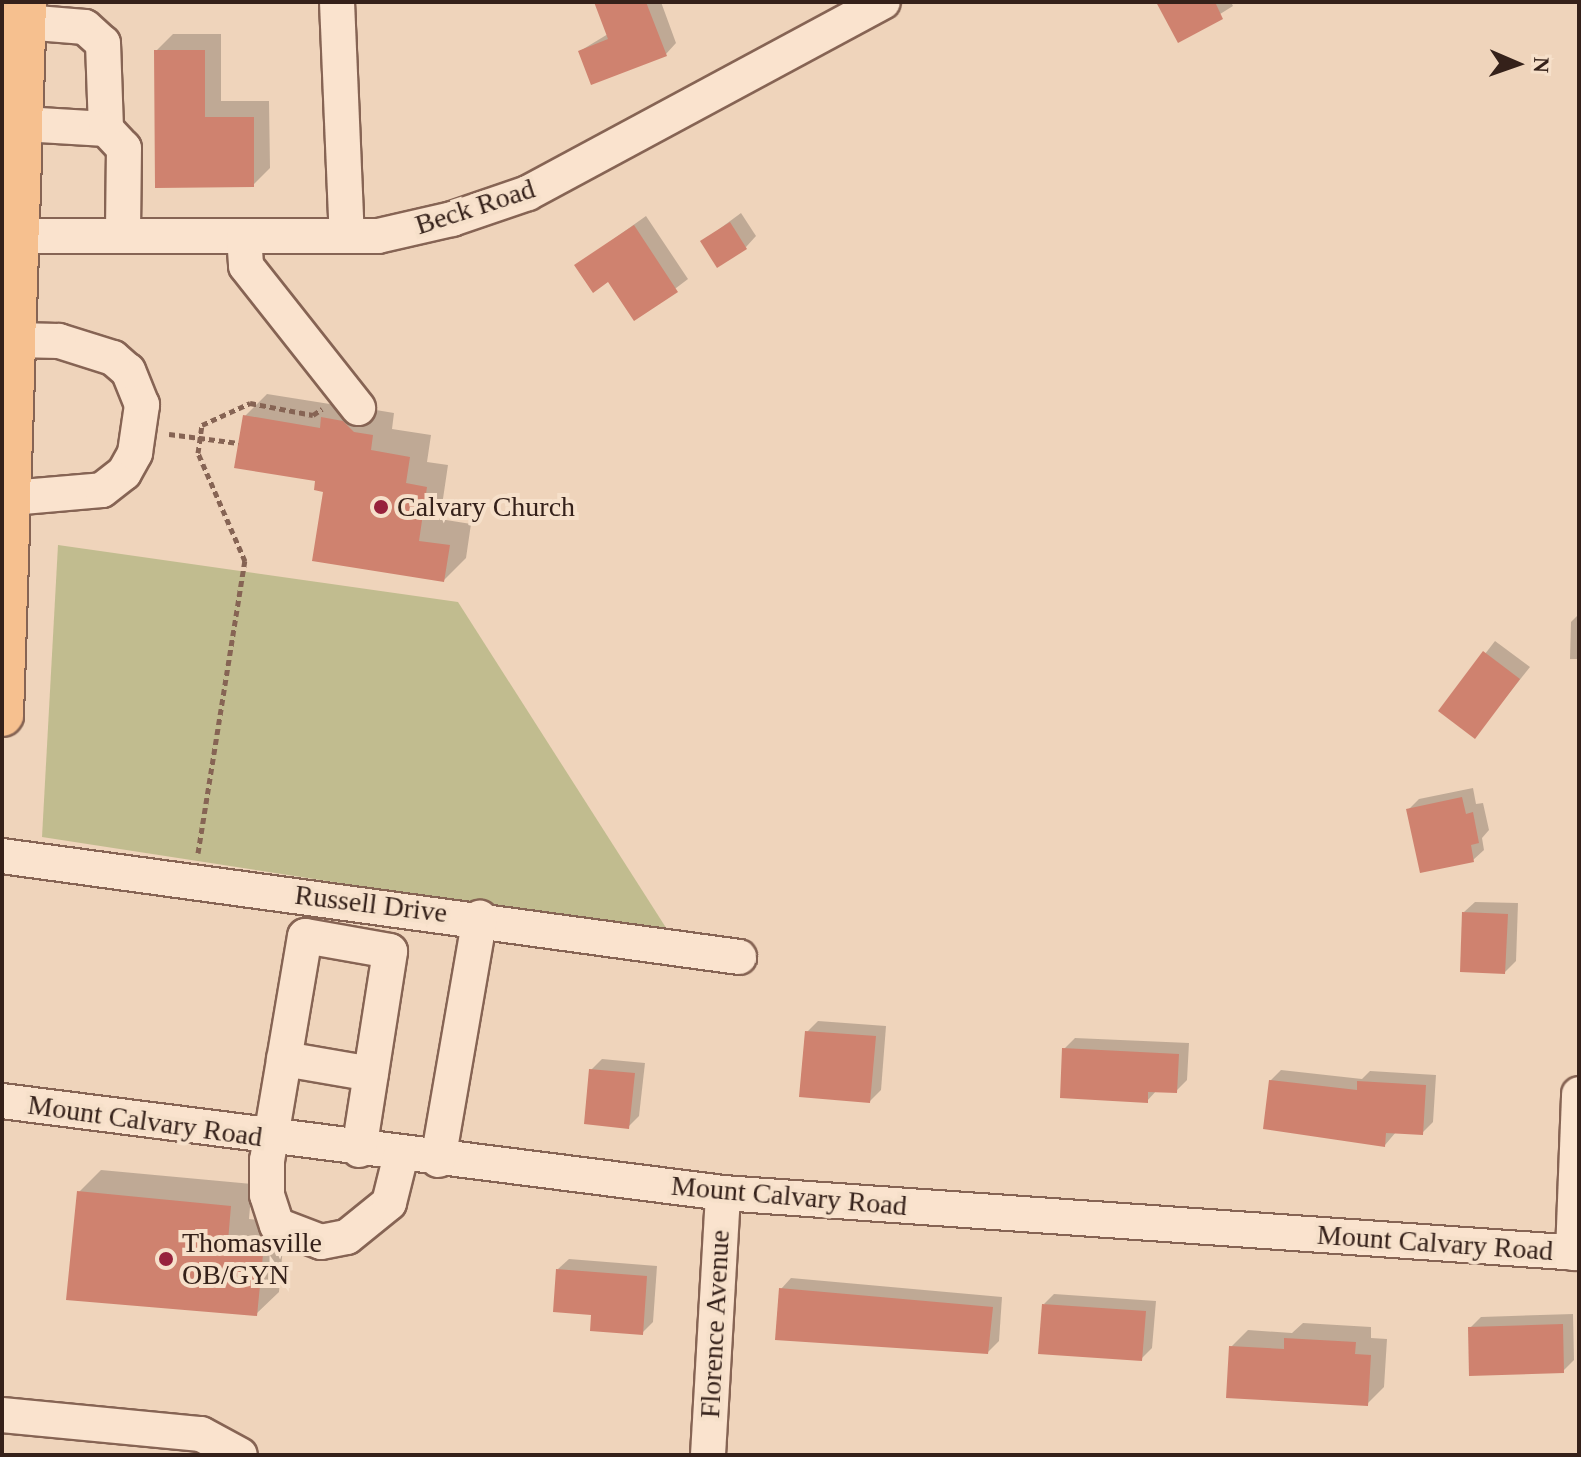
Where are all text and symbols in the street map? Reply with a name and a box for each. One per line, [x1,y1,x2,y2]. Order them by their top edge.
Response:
north arrow [1477,24,1557,104]
text: N [1529,56,1554,73]
street label: Beck Road [411,172,539,242]
place label: Calvary Church [397,490,575,524]
marker: Calvary Church [372,498,390,516]
street label: Russell Drive [293,878,449,930]
street label: Mount Calvary Road [26,1088,264,1154]
street label: Mount Calvary Road [670,1169,908,1223]
street label: Mount Calvary Road [1316,1218,1554,1268]
place label: Thomasville OB/GYN [182,1226,322,1292]
street label: Florence Avenue [693,1228,737,1420]
marker: Thomasville OB/GYN [157,1250,175,1268]

